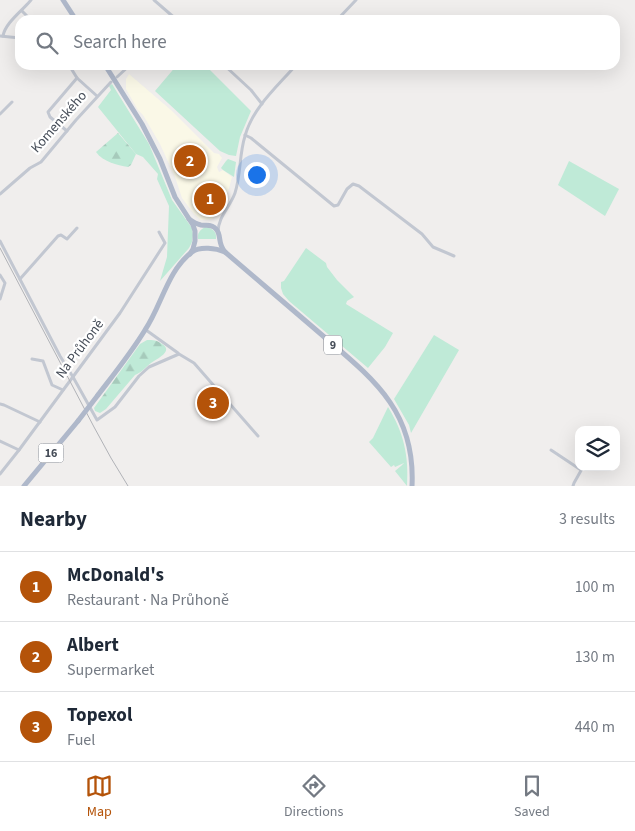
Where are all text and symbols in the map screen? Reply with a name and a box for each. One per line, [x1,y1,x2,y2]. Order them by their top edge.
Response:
search box [15,15,620,70]
icon: search [33,29,61,57]
text: Search here [73,29,167,56]
street label: Komenského [26,87,92,157]
pin: 2 [174,142,206,180]
your location [244,162,270,188]
pin: 1 [194,180,226,218]
street label: Na Průhoně [51,315,109,383]
road number: 9 [324,336,342,354]
pin: 3 [197,384,229,422]
map controls [575,426,620,471]
button: layers [575,426,620,471]
road number: 16 [38,443,64,462]
text: Nearby [20,504,87,534]
text: 3 results [559,508,615,530]
text: McDonald's [67,562,164,589]
text: 1 [32,576,40,598]
text: 100 m [575,576,615,598]
text: Restaurant · Na Průhoně [67,589,229,611]
text: Albert [67,632,119,659]
text: 2 [32,646,40,668]
text: 130 m [575,646,615,668]
text: Supermarket [67,659,154,681]
text: Topexol [67,702,132,729]
text: 3 [32,716,40,738]
text: 440 m [575,716,615,738]
text: Fuel [67,729,95,751]
tab: Map [85,772,113,822]
tab: Directions [284,772,343,822]
tab: Saved [514,772,550,822]

